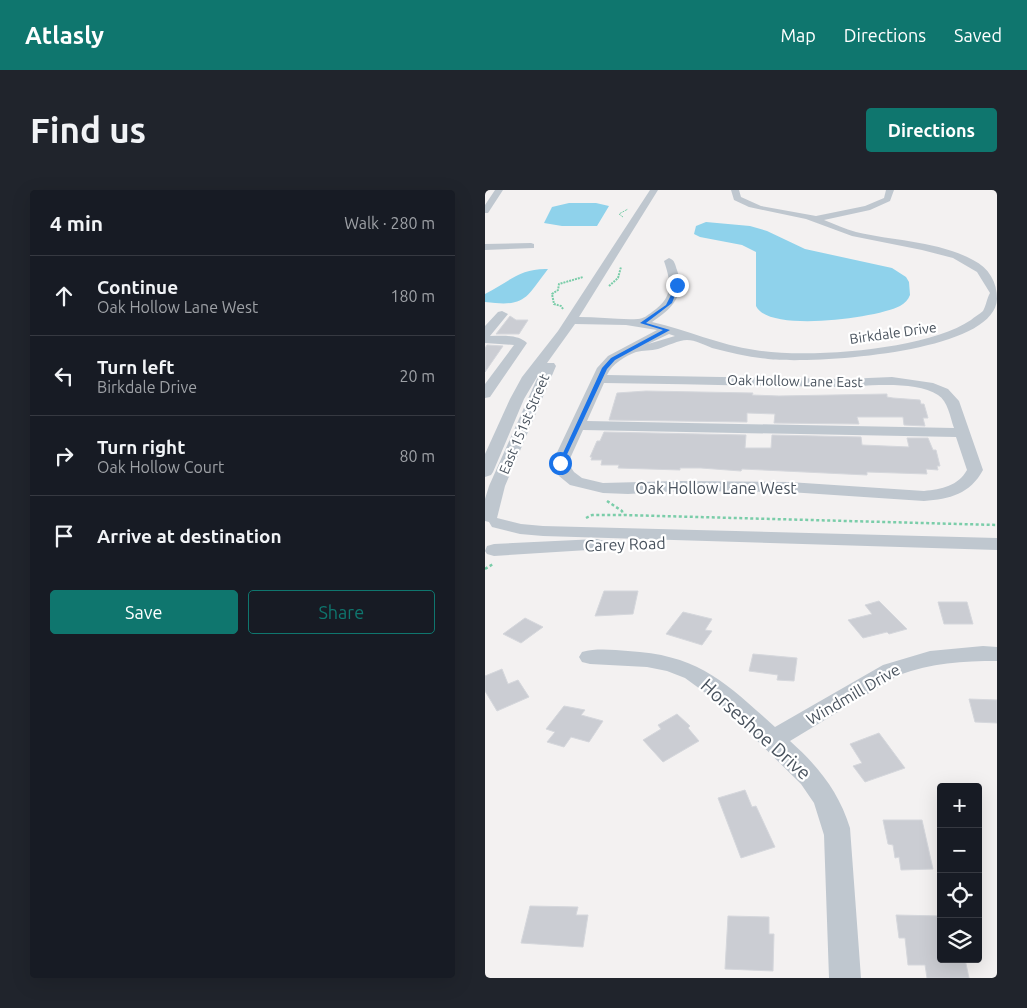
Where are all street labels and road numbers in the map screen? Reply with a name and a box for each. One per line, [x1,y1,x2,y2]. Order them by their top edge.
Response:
street label: Birkdale Drive [849,319,937,347]
street label: East 151st Street [496,371,553,477]
street label: Oak Hollow Lane East [727,372,863,390]
street label: Oak Hollow Lane West [635,479,797,497]
street label: Carey Road [584,534,666,554]
street label: Windmill Drive [803,660,903,728]
street label: Horseshoe Drive [697,674,815,784]

